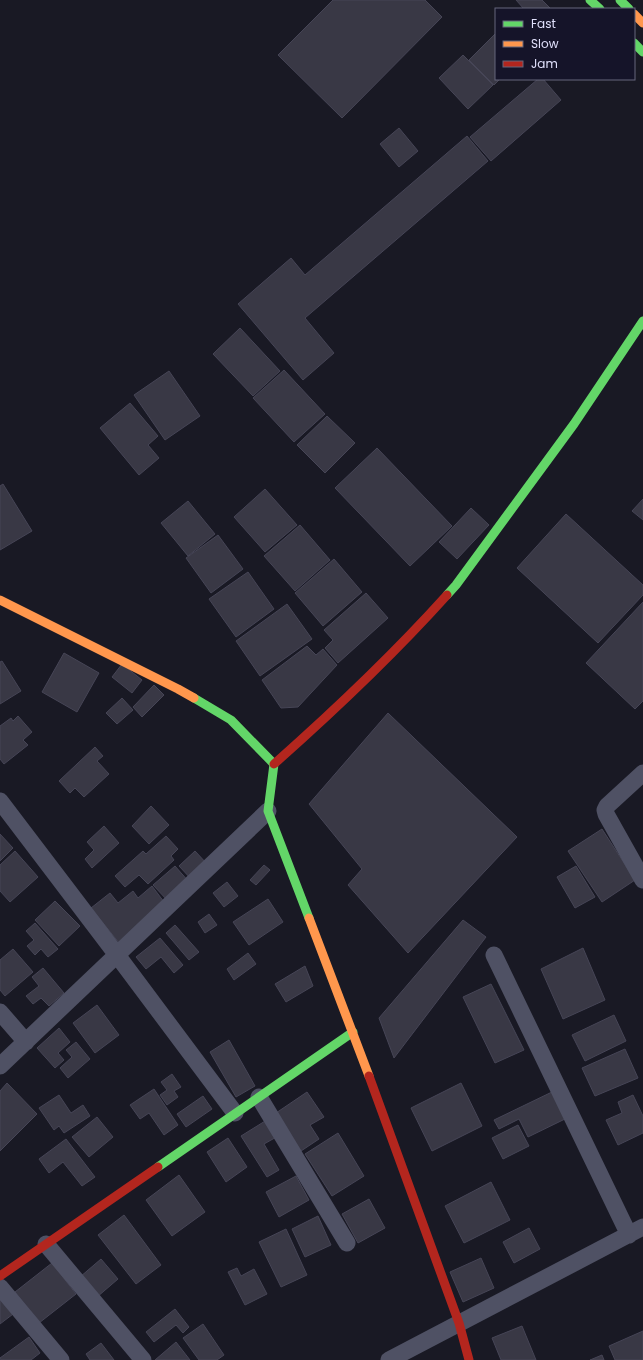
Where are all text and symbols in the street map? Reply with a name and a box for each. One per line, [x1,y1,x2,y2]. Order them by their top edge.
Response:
legend [495,8,635,80]
text: Fast [531,15,556,32]
text: Slow [531,35,559,52]
text: Jam [531,55,558,72]

